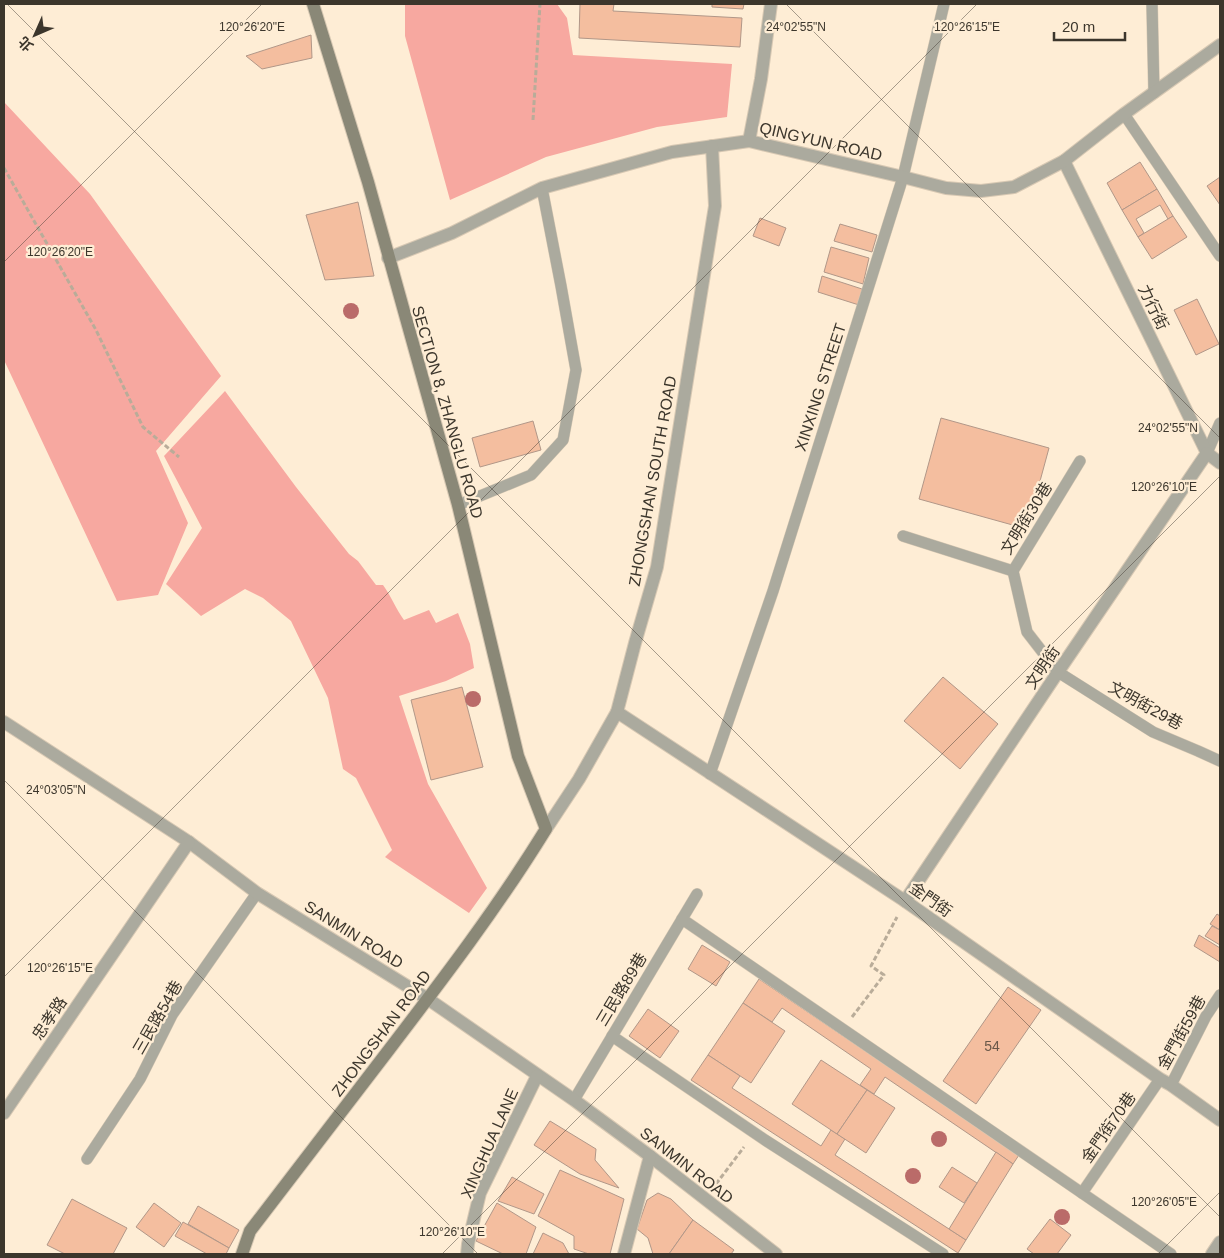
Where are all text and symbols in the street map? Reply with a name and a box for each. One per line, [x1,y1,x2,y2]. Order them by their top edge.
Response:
north arrow [10,10,60,60]
scale bar [1054,10,1125,42]
text: 20 m [1062,18,1095,35]
text: 120°26'20"E [219,20,285,34]
text: 24°02'55"N [766,20,826,34]
text: 120°26'15"E [934,20,1000,34]
text: 北 [15,34,36,55]
street label: QINGYUN ROAD [758,119,884,164]
text: 120°26'20"E [27,245,93,259]
street label: 力行街 [1135,282,1172,333]
street label: SECTION 8, ZHANGLU ROAD [409,304,486,520]
street label: XINXING STREET [792,321,849,453]
street label: ZHONGSHAN SOUTH ROAD [626,375,679,588]
text: 24°02'55"N [1138,421,1198,435]
street label: 文明街30巷 [998,479,1055,557]
text: 120°26'10"E [1131,480,1197,494]
street label: 文明街 [1022,643,1063,692]
street label: 文明街29巷 [1106,678,1186,733]
text: 24°03'05"N [26,783,86,797]
street label: 金門街 [906,879,955,920]
street label: SANMIN ROAD [301,897,406,972]
street label: 三民路89巷 [593,950,650,1029]
text: 120°26'15"E [27,961,93,975]
street label: ZHONGSHAN ROAD [329,967,434,1099]
street label: 三民路54巷 [130,978,185,1057]
street label: 金門街59巷 [1154,992,1209,1072]
street label: 忠孝路 [29,994,70,1043]
house number: 54 [984,1038,1000,1054]
street label: XINGHUA LANE [458,1086,521,1201]
street label: 金門街70巷 [1078,1089,1139,1166]
street label: SANMIN ROAD [637,1124,736,1207]
text: 120°26'05"E [1131,1195,1197,1209]
text: 120°26'10"E [419,1225,485,1239]

